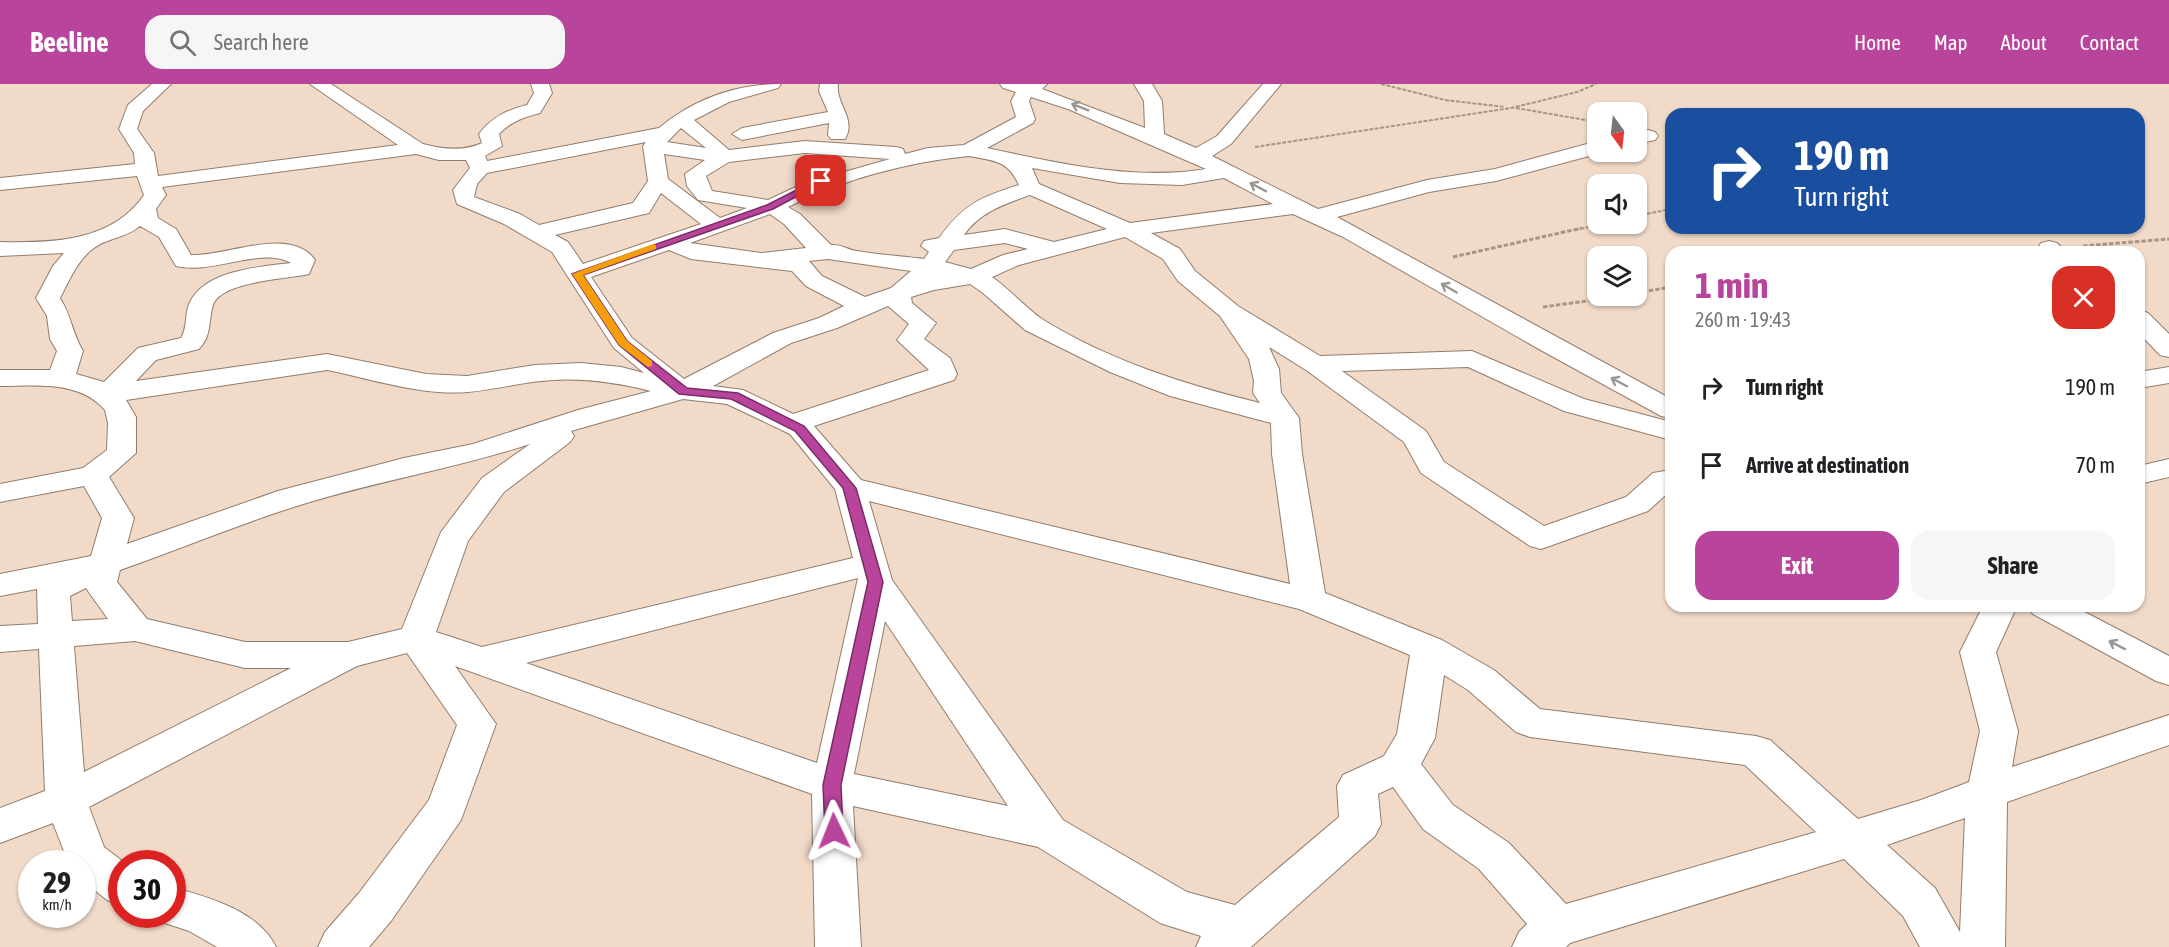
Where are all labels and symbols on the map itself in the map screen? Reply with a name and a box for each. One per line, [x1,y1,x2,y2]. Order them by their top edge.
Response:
one-way arrow [1071,101,1090,112]
north arrow [1587,102,1647,162]
pin [795,155,846,206]
one-way arrow [1249,181,1267,193]
one-way arrow [1441,281,1458,293]
one-way arrow [1611,376,1629,387]
one-way arrow [2108,639,2126,651]
position arrow [802,799,866,863]
speed limit sign: 30 [108,850,186,928]

